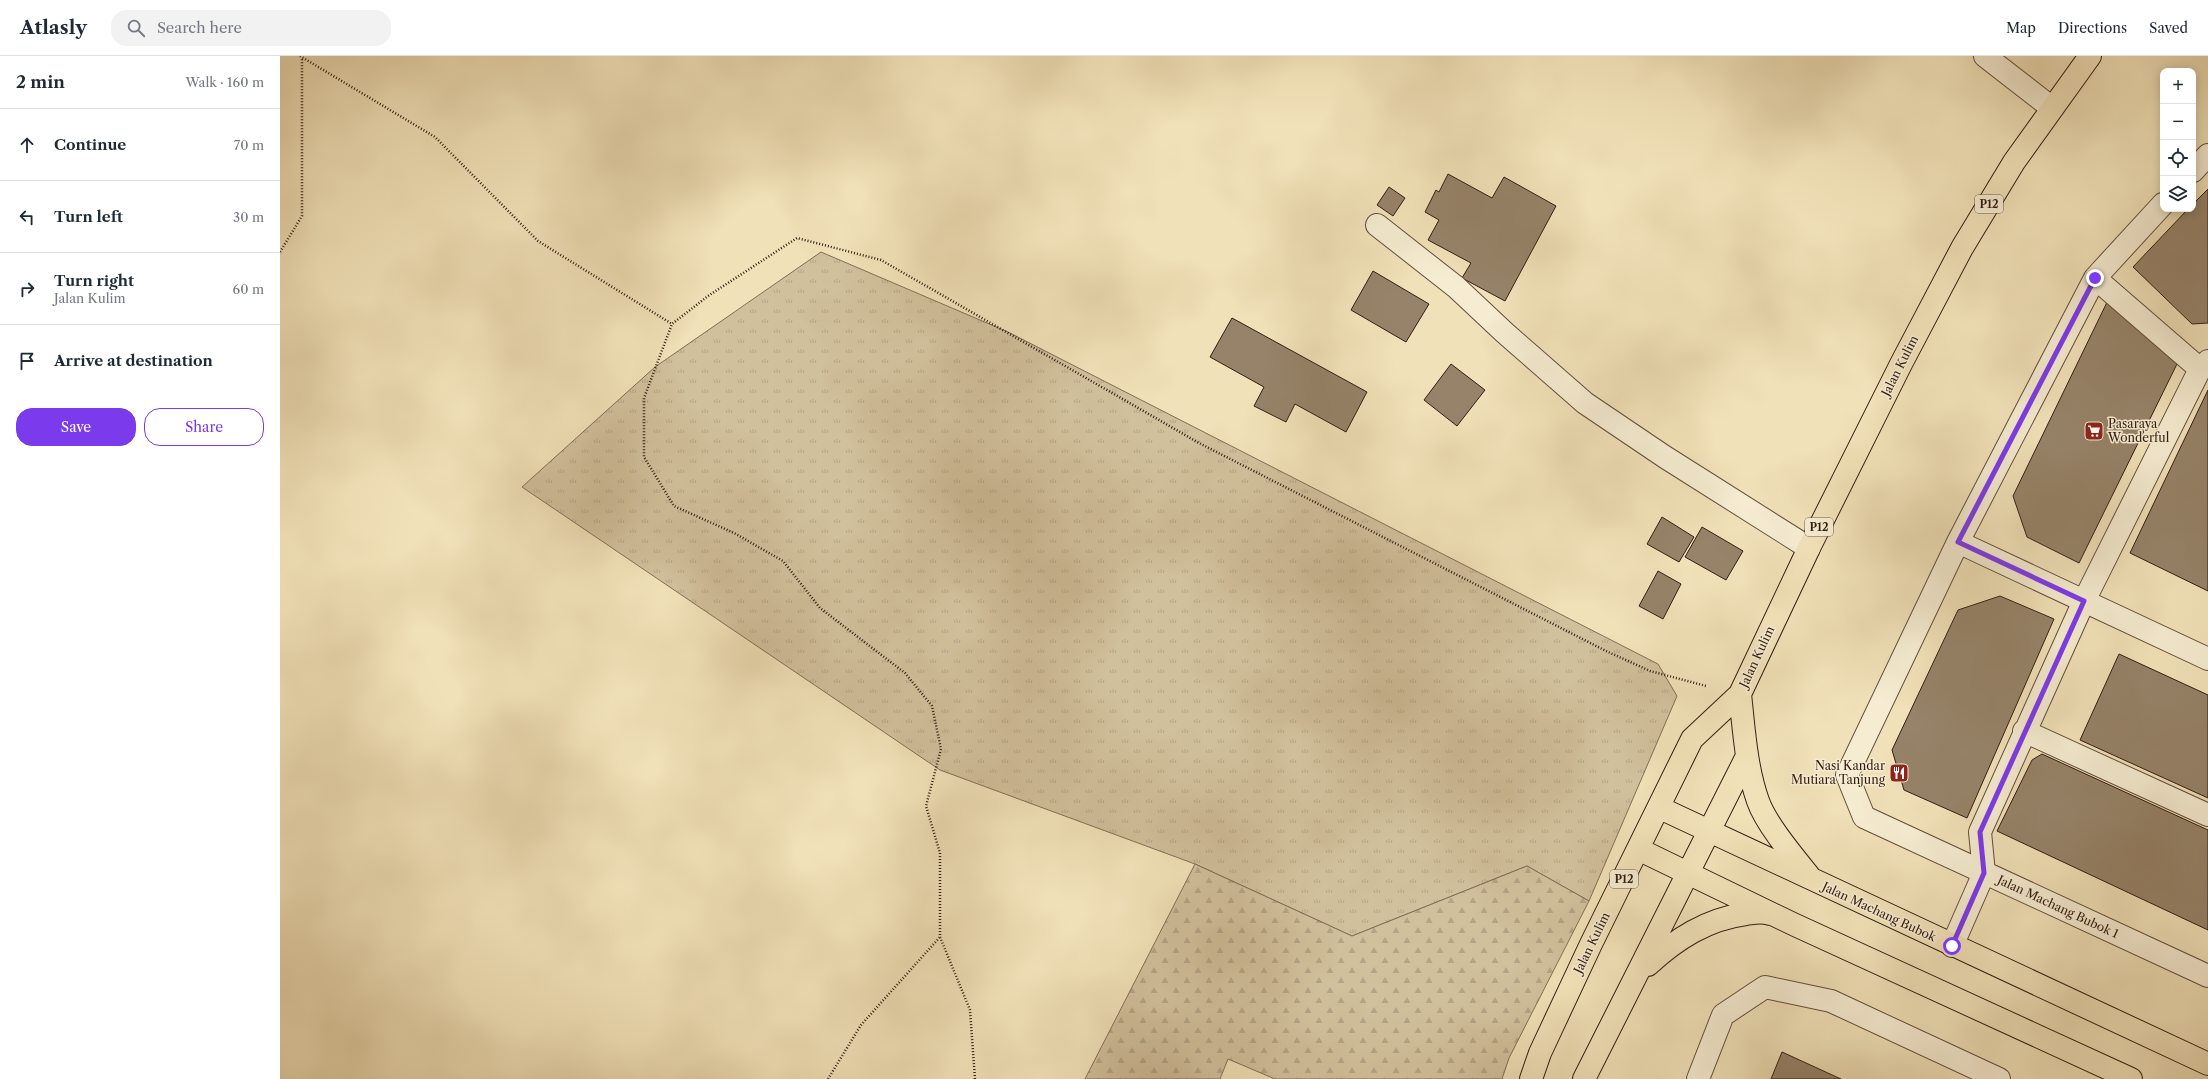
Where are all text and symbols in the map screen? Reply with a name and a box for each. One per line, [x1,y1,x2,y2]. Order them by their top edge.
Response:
search box [111,10,391,46]
text: Atlasly [20,16,87,39]
icon: search [125,17,147,39]
text: Search here [157,18,242,37]
text: Map [2006,19,2036,37]
text: Directions [2058,19,2127,37]
text: Saved [2149,19,2188,37]
map controls [2160,68,2196,212]
button: + [2160,68,2196,104]
text: 2 min [16,72,65,92]
text: Walk · 160 m [185,74,264,90]
button: − [2160,104,2196,140]
icon: ahead [16,134,38,156]
text: Continue [54,135,126,154]
text: 70 m [234,137,264,153]
button: locate [2160,140,2196,176]
button: layers [2160,176,2196,212]
road number: P12 [1975,195,2003,213]
icon: left [16,206,38,228]
text: Turn left [54,207,123,226]
text: 30 m [233,209,264,225]
route end [2086,269,2104,287]
text: Turn right [54,271,134,290]
icon: right [16,278,38,300]
text: 60 m [233,281,264,297]
text: Jalan Kulim [54,290,126,306]
street label: Jalan Kulim [1877,333,1921,400]
icon: arrive [16,350,38,372]
text: Arrive at destination [54,351,213,370]
button: Save [16,408,136,446]
button: Share [144,408,264,446]
place label: Pasaraya Wonderful [2107,416,2170,445]
supermarket icon: Pasaraya Wonderful [2083,420,2105,442]
road number: P12 [1805,518,1833,536]
street label: Jalan Kulim [1735,624,1777,692]
place label: Nasi Kandar Mutiara Tanjung [1791,758,1886,787]
restaurant icon: Nasi Kandar Mutiara Tanjung [1888,762,1910,784]
road number: P12 [1610,870,1638,888]
street label: Jalan Machang Bubok 1 [1993,871,2121,941]
street label: Jalan Machang Bubok [1818,878,1939,945]
street label: Jalan Kulim [1569,910,1613,978]
route start [1943,937,1961,955]

